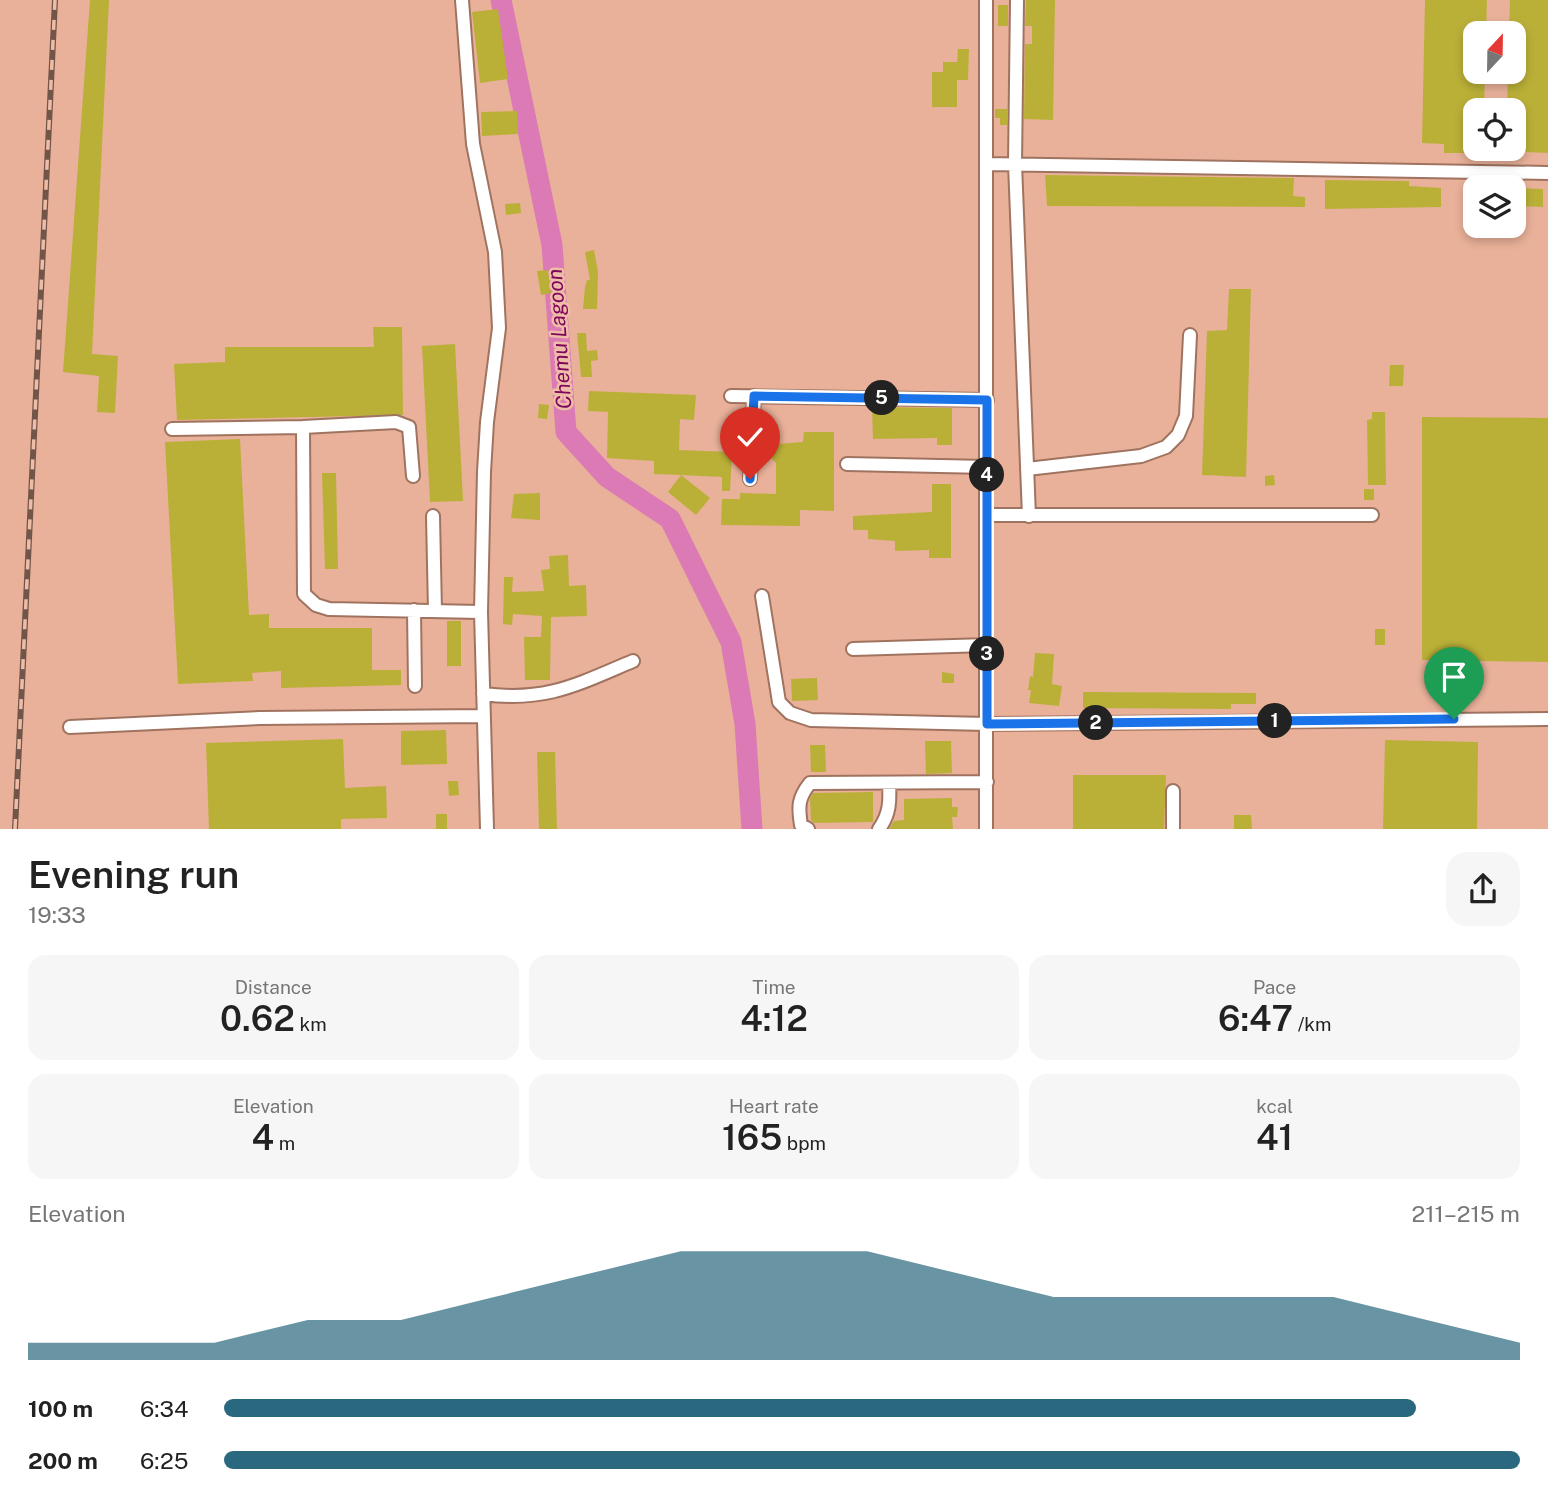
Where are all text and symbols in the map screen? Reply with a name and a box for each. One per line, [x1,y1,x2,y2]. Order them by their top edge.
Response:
north arrow [1463,21,1526,84]
map controls [1463,21,1526,238]
button: locate [1463,98,1526,161]
button: layers [1463,175,1526,238]
water label: Chemu Lagoon [542,268,576,410]
pin: 5 [864,380,900,416]
text: 5 [875,386,888,408]
pin [720,407,780,479]
icon: check [731,418,769,456]
pin: 4 [970,458,1004,492]
text: 4 [980,463,993,485]
pin: 3 [970,636,1004,672]
text: 3 [980,642,993,664]
pin [1424,647,1484,719]
icon: arrive [1435,658,1473,696]
pin: 1 [1258,704,1292,738]
pin: 2 [1078,706,1114,740]
text: 1 [1270,709,1279,731]
text: 2 [1089,711,1102,733]
text: Evening run [28,852,239,897]
button: share [1446,852,1520,926]
text: 19:33 [28,901,86,928]
text: Distance [235,976,312,998]
text: Time [752,976,796,998]
text: Pace [1253,976,1296,998]
text: 0.62 [220,998,295,1039]
text: 4:12 [740,998,808,1039]
text: 6:47 [1218,998,1293,1039]
text: km [295,1013,327,1035]
text: /km [1293,1013,1331,1035]
text: Elevation [233,1095,314,1117]
text: Heart rate [729,1095,819,1117]
text: kcal [1256,1095,1293,1117]
text: 4 [252,1117,274,1158]
text: 165 [722,1117,782,1158]
text: 41 [1256,1117,1293,1158]
text: m [274,1132,295,1154]
text: bpm [782,1132,826,1154]
text: Elevation [28,1200,126,1227]
text: 211–215 m [1412,1200,1520,1227]
text: 100 m [28,1395,93,1422]
text: 6:34 [140,1395,188,1422]
text: 200 m [28,1447,98,1474]
text: 6:25 [140,1447,188,1474]

